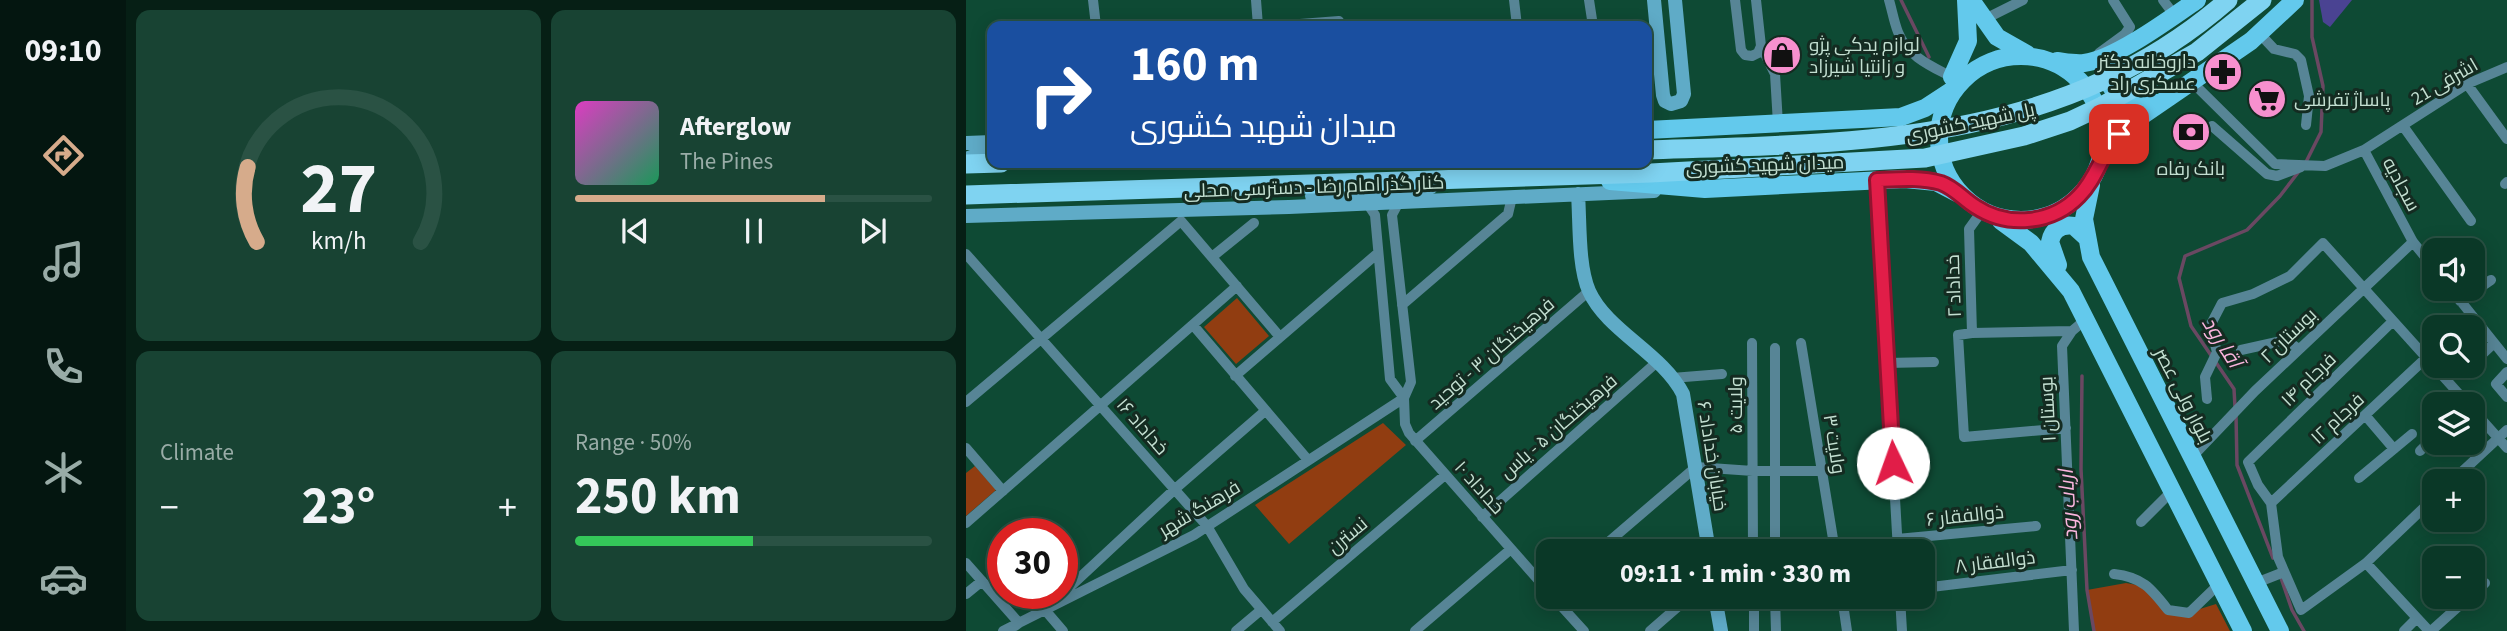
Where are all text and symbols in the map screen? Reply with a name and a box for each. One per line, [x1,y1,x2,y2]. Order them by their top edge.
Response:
text: 09:10 [24,28,102,74]
text: 160 m [1130,30,1259,100]
place label: لوازم یدکی پژو و زانتیا شیرزاد [1809,32,1920,81]
shop icon: لوازم یدکی پژو و زانتیا شیرزاد [1761,34,1803,76]
icon: right [1015,49,1106,140]
place label: داروخانه دکتر عسکری راد [2097,49,2196,98]
pharmacy icon: داروخانه دکتر عسکری راد [2202,51,2244,93]
street label: اشرفی 21 [2406,52,2483,112]
supermarket icon: پاساژ تفرشی [2246,78,2288,120]
place label: پاساژ تفرشی [2294,87,2390,114]
street label: پل شهید کشوری [1903,97,2037,150]
text: میدان شهید کشوری [1130,104,1397,150]
pin [2089,104,2149,164]
text: Afterglow [680,108,791,145]
bank icon: بانک رفاه [2170,111,2212,153]
icon: arrive [2100,115,2138,153]
icon: directions [39,131,88,180]
text: 27 [300,137,377,241]
text: The Pines [680,145,773,178]
street label: میدان شهید کشوری [1685,149,1845,182]
street label: سجادیه [2375,153,2426,217]
place label: بانک رفاه [2157,156,2225,183]
street label: کنار گذر امام رضا - دسترسی محلی [1183,169,1445,206]
icon: previous [616,212,654,250]
icon: pause [735,212,773,250]
icon: next [854,212,892,250]
text: km/h [311,223,366,259]
icon: music [39,237,88,286]
map controls [2422,238,2485,609]
button: sound [2422,238,2485,301]
street label: خداداد ۲ [1940,254,1969,318]
street label: فرهیختگان ۳ - توحید [1423,292,1561,417]
street label: بوستان ۲ [2255,302,2323,370]
water label: آقا رود [2194,310,2252,377]
button: search [2422,315,2485,378]
icon: phone [39,342,88,391]
street label: بلوار ولی عصر [2146,342,2218,448]
street label: فرجام ۱۴ [2275,347,2343,413]
street label: فرهیختگان ۵ - یاس [1494,368,1624,486]
street label: ولایت ۵ [1723,376,1750,434]
street label: بوستان ۱ [2033,376,2064,442]
street label: فرجام ۱۲ [2305,387,2371,451]
street label: خداداد ۱۶ [1109,392,1174,462]
button: layers [2422,392,2485,455]
street label: خیابان خداداد ۶ [1689,399,1734,513]
street label: ولایت ۳ [1816,413,1852,476]
text: Range · 50% [575,426,692,459]
position arrow [1856,426,1930,500]
text: Climate [160,436,234,469]
icon: climate [39,448,88,497]
street label: خداداد ۱۰ [1448,455,1510,521]
text: 250 km [575,460,741,534]
water label: ارباب رود [2050,466,2085,541]
button: + [2422,469,2485,532]
text: 23° [302,470,375,544]
street label: فرهنگ شهر [1153,474,1246,545]
text: − [160,481,179,535]
text: + [498,481,517,535]
street label: ذوالفقار ۶ [1925,499,2005,534]
street label: نسترن [1322,511,1374,561]
speed limit sign: 30 [987,518,1078,609]
street label: ذوالفقار ۸ [1954,544,2037,581]
button: − [2422,546,2485,609]
icon: car [39,554,88,603]
text: 09:11 · 1 min · 330 m [1620,555,1851,592]

